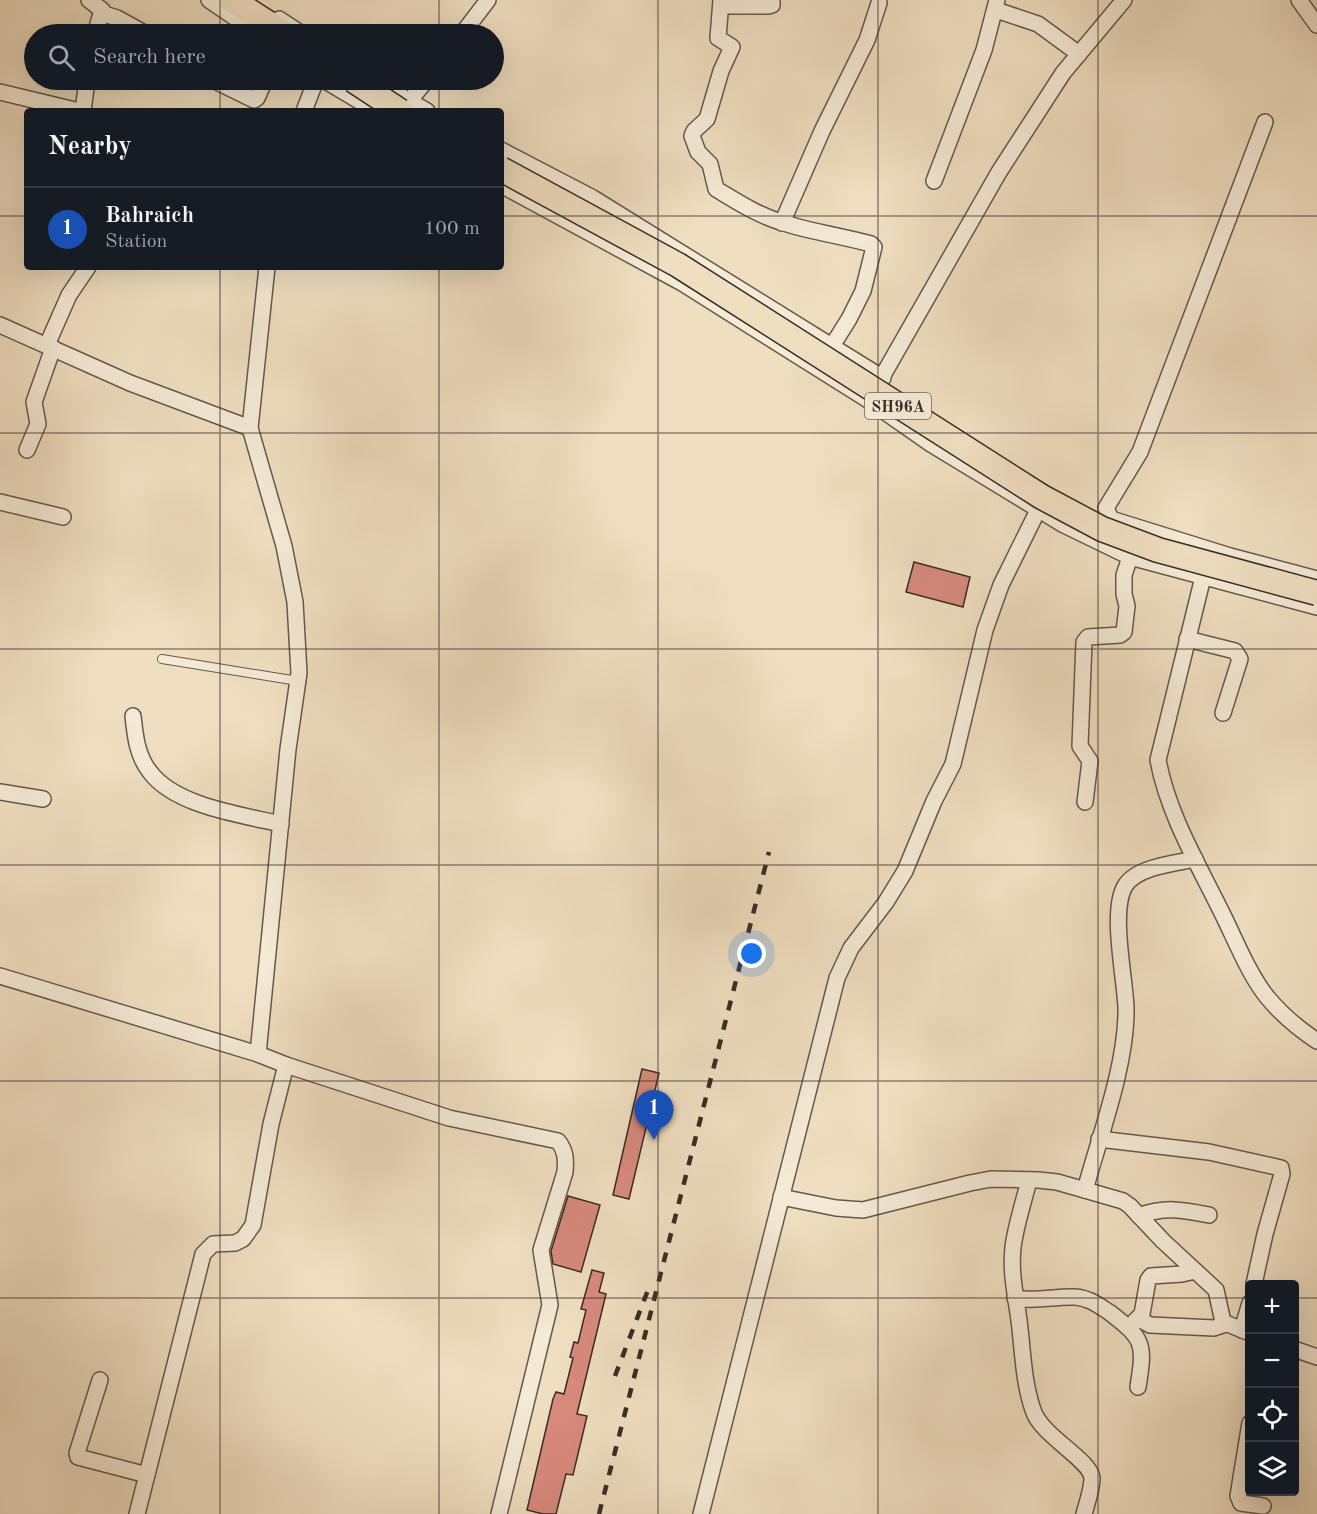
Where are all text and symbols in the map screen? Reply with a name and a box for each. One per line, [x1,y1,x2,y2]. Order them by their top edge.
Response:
search box [24,24,504,90]
icon: search [45,41,78,74]
text: Search here [93,46,206,68]
text: Nearby [48,134,132,160]
text: Bahraich [105,205,194,227]
text: 1 [62,219,73,239]
text: 100 m [424,219,480,239]
text: Station [105,232,167,252]
road number: SH96A [865,393,931,419]
your location [737,939,766,968]
pin: 1 [634,1090,674,1140]
map controls [1245,1280,1299,1496]
button: + [1245,1280,1299,1334]
button: − [1245,1334,1299,1388]
button: locate [1245,1388,1299,1442]
button: layers [1245,1442,1299,1496]

